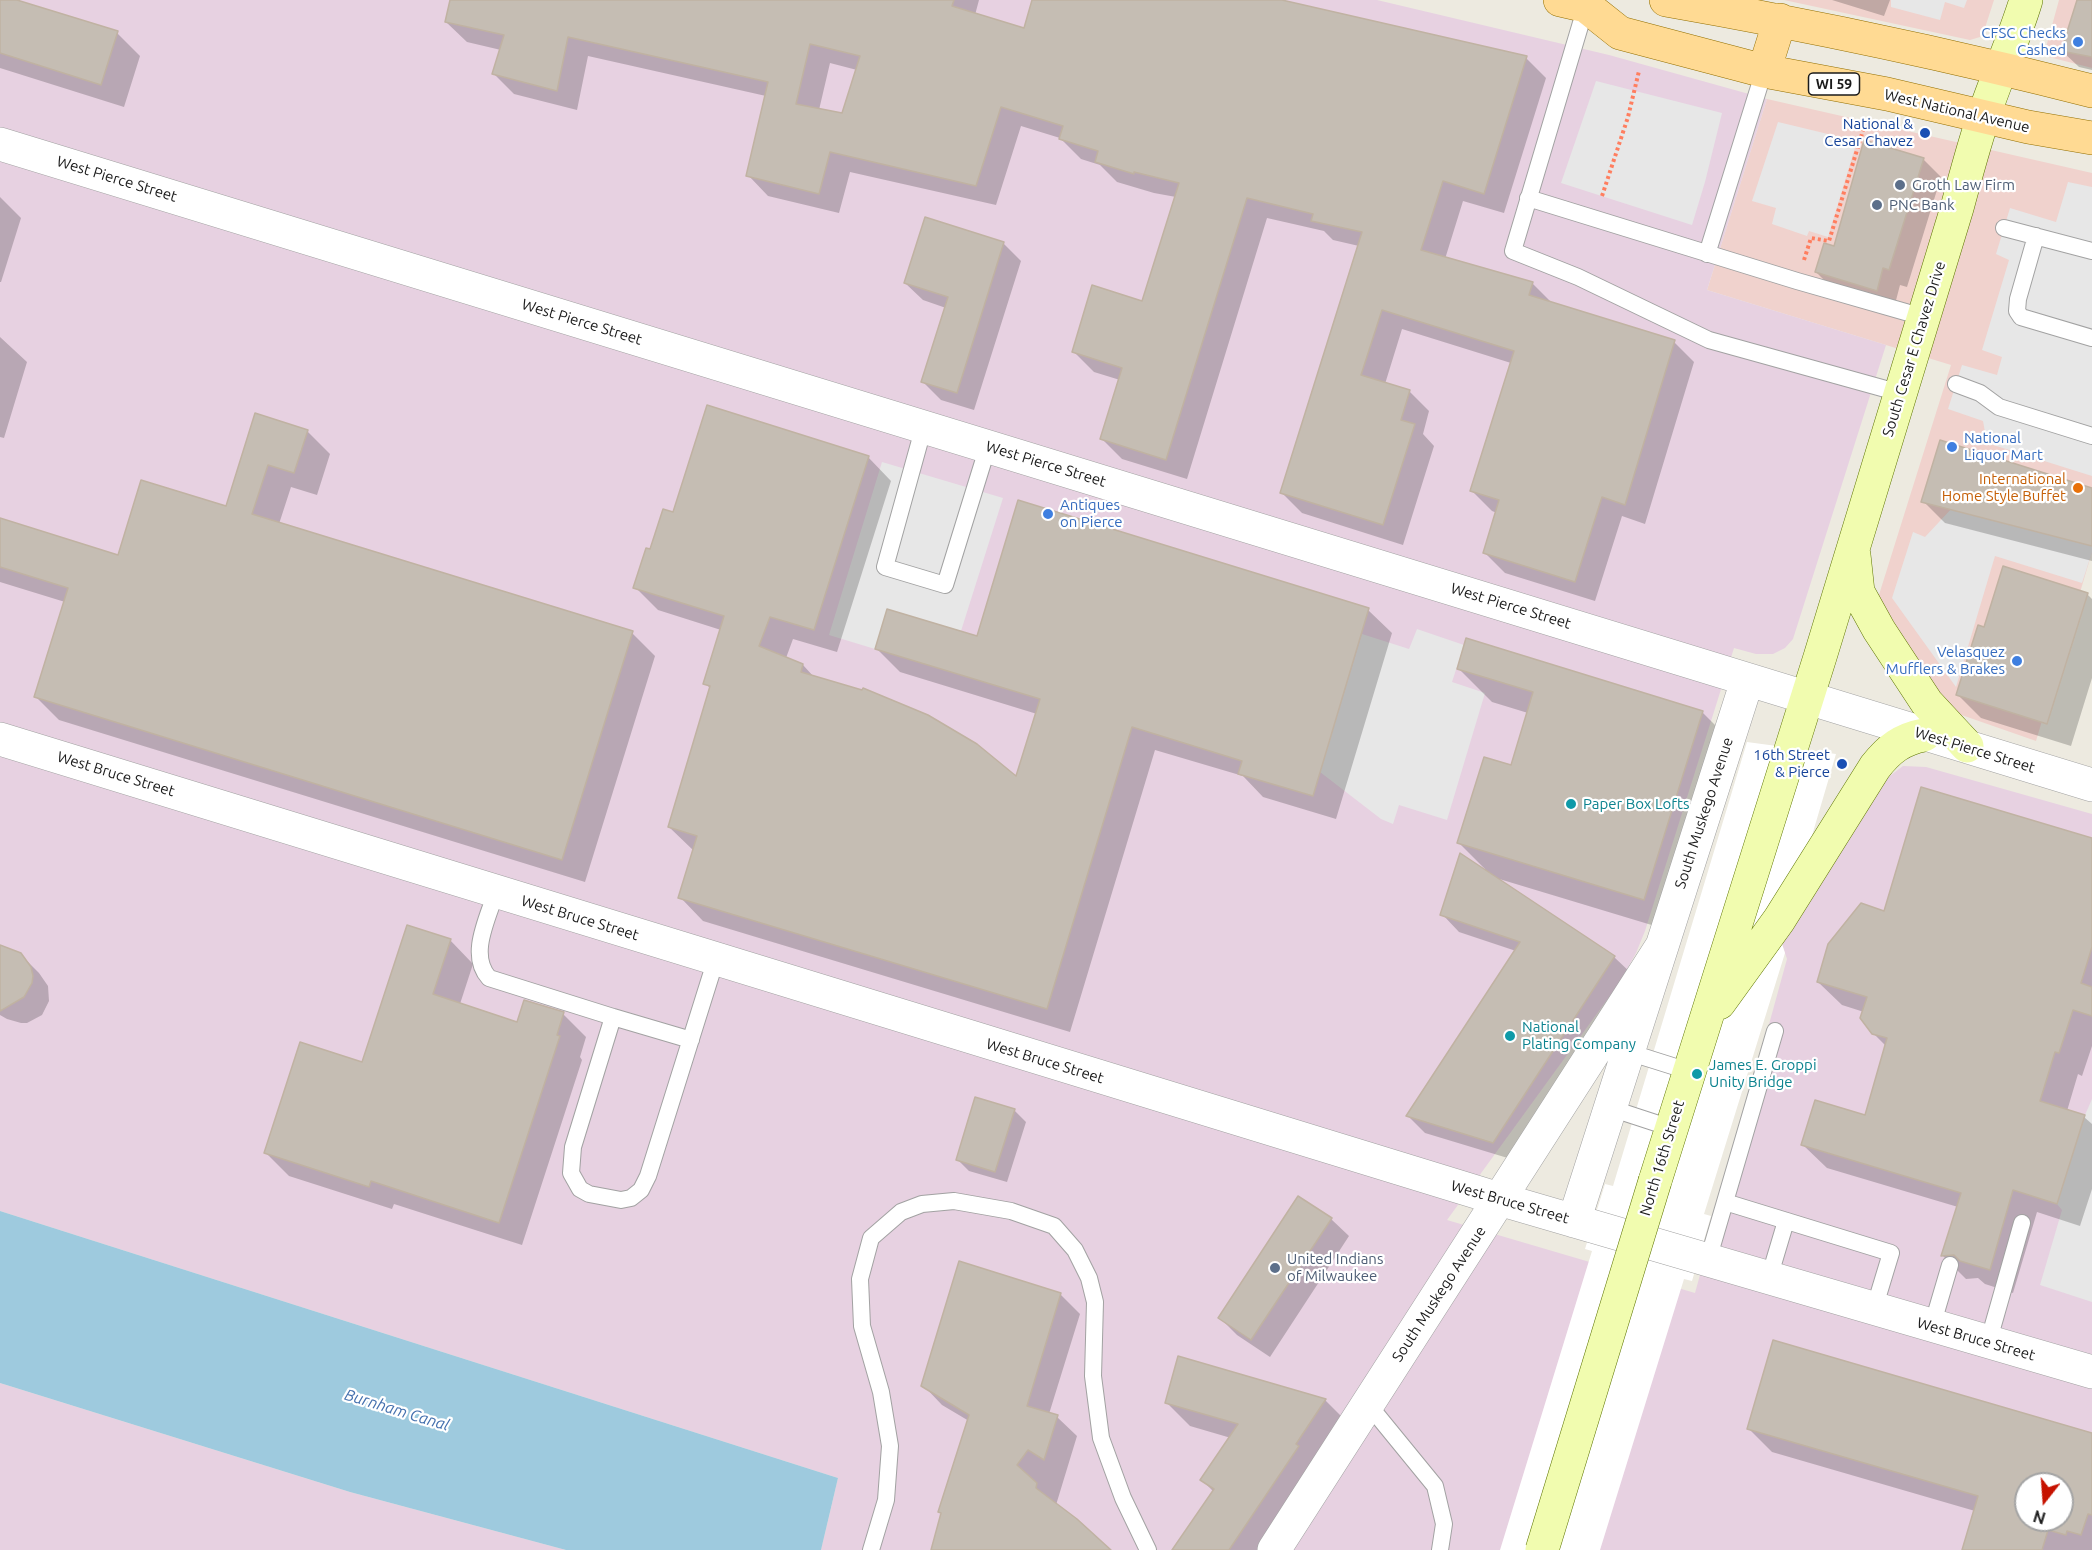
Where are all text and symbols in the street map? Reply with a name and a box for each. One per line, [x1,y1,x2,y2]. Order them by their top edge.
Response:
place label: CFSC Checks Cashed [1981,24,2066,59]
marker: CFSC Checks Cashed [2071,35,2085,49]
road number: WI 59 [1808,73,1860,95]
street label: West National Avenue [1883,86,2031,136]
place label: National & Cesar Chavez [1824,115,1913,150]
marker: National & Cesar Chavez [1918,126,1932,140]
street label: West Pierce Street [55,152,179,206]
place label: Groth Law Firm [1912,176,2015,194]
marker: Groth Law Firm [1893,178,1907,192]
place label: PNC Bank [1889,196,1955,214]
marker: PNC Bank [1870,198,1884,212]
street label: South Cesar E Chavez Drive [1879,259,1949,439]
street label: West Pierce Street [520,295,644,349]
place label: National Liquor Mart [1964,429,2043,464]
street label: West Pierce Street [984,437,1108,491]
marker: National Liquor Mart [1945,440,1959,454]
place label: International Home Style Buffet [1942,470,2066,505]
marker: International Home Style Buffet [2071,481,2085,495]
place label: Antiques on Pierce [1060,496,1123,531]
marker: Antiques on Pierce [1041,507,1055,521]
street label: West Pierce Street [1449,579,1573,633]
place label: Velasquez Mufflers & Brakes [1886,643,2005,678]
marker: Velasquez Mufflers & Brakes [2010,654,2024,668]
street label: West Pierce Street [1913,723,2037,777]
street label: South Muskego Avenue [1671,735,1737,891]
place label: 16th Street & Pierce [1753,746,1830,781]
street label: West Bruce Street [55,748,177,800]
marker: 16th Street & Pierce [1835,757,1849,771]
place label: Paper Box Lofts [1583,795,1689,813]
marker: Paper Box Lofts [1564,797,1578,811]
street label: West Bruce Street [519,892,641,944]
place label: National Plating Company [1522,1018,1636,1053]
marker: National Plating Company [1503,1029,1517,1043]
street label: West Bruce Street [984,1035,1106,1087]
place label: James E. Groppi Unity Bridge [1709,1056,1817,1091]
marker: James E. Groppi Unity Bridge [1690,1067,1704,1081]
street label: North 16th Street [1636,1098,1688,1218]
street label: West Bruce Street [1449,1177,1571,1227]
street label: South Muskego Avenue [1388,1223,1490,1365]
place label: United Indians of Milwaukee [1287,1250,1383,1285]
marker: United Indians of Milwaukee [1268,1261,1282,1275]
street label: West Bruce Street [1915,1314,2037,1364]
water label: Burnham Canal [342,1385,452,1435]
north arrow [2014,1472,2074,1532]
text: N [2031,1507,2048,1528]

